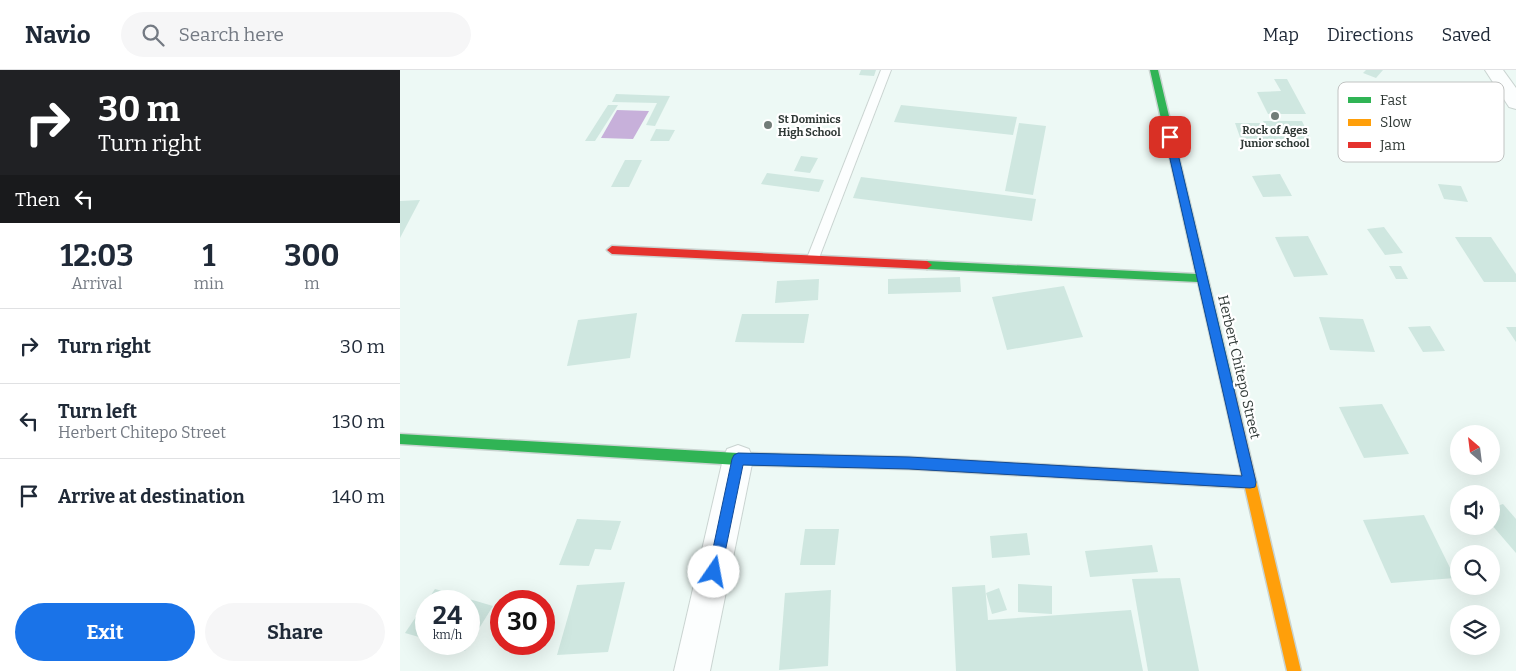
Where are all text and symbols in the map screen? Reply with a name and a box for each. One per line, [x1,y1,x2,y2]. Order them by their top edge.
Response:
search box [121,12,471,57]
text: Navio [25,21,91,49]
icon: search [139,21,167,49]
text: Search here [179,23,284,46]
text: Map [1263,24,1299,46]
text: Directions [1327,24,1414,46]
text: Saved [1442,24,1491,46]
legend [1338,82,1504,162]
text: 30 m [98,88,180,130]
icon: right [15,90,80,155]
text: Fast [1380,92,1407,109]
marker: Rock of Ages Junior school [1269,110,1281,122]
place label: St Dominics High School [778,113,841,139]
text: Slow [1380,114,1412,131]
pin [1149,116,1191,158]
marker: St Dominics High School [762,119,774,131]
icon: arrive [1156,123,1184,151]
place label: Rock of Ages Junior school [1240,124,1310,150]
text: Turn right [98,130,201,157]
text: Jam [1379,137,1406,154]
icon: left [70,185,98,213]
text: Then [15,188,60,211]
text: 12:03 [60,238,133,274]
text: 1 [202,238,215,274]
text: 300 [284,238,340,274]
text: Arrival [72,274,122,293]
text: min [194,274,224,293]
text: m [304,274,320,293]
street label: Herbert Chitepo Street [1214,293,1264,441]
icon: right [15,332,43,360]
text: Turn right [58,335,151,358]
text: 30 m [340,335,385,358]
text: Turn left [58,400,137,423]
icon: left [15,407,43,435]
text: 130 m [332,410,385,433]
text: Herbert Chitepo Street [58,423,226,442]
north arrow [1450,425,1500,475]
map controls [1450,425,1500,655]
icon: arrive [15,482,43,510]
text: Arrive at destination [58,485,245,508]
text: 140 m [332,485,385,508]
button: sound [1450,485,1500,535]
position arrow [687,545,739,597]
button: search [1450,545,1500,595]
speed limit sign: 30 [490,590,555,655]
text: 24 [433,601,462,631]
button: Exit [15,603,195,661]
button: Share [205,603,385,661]
button: layers [1450,605,1500,655]
text: km/h [433,628,462,642]

